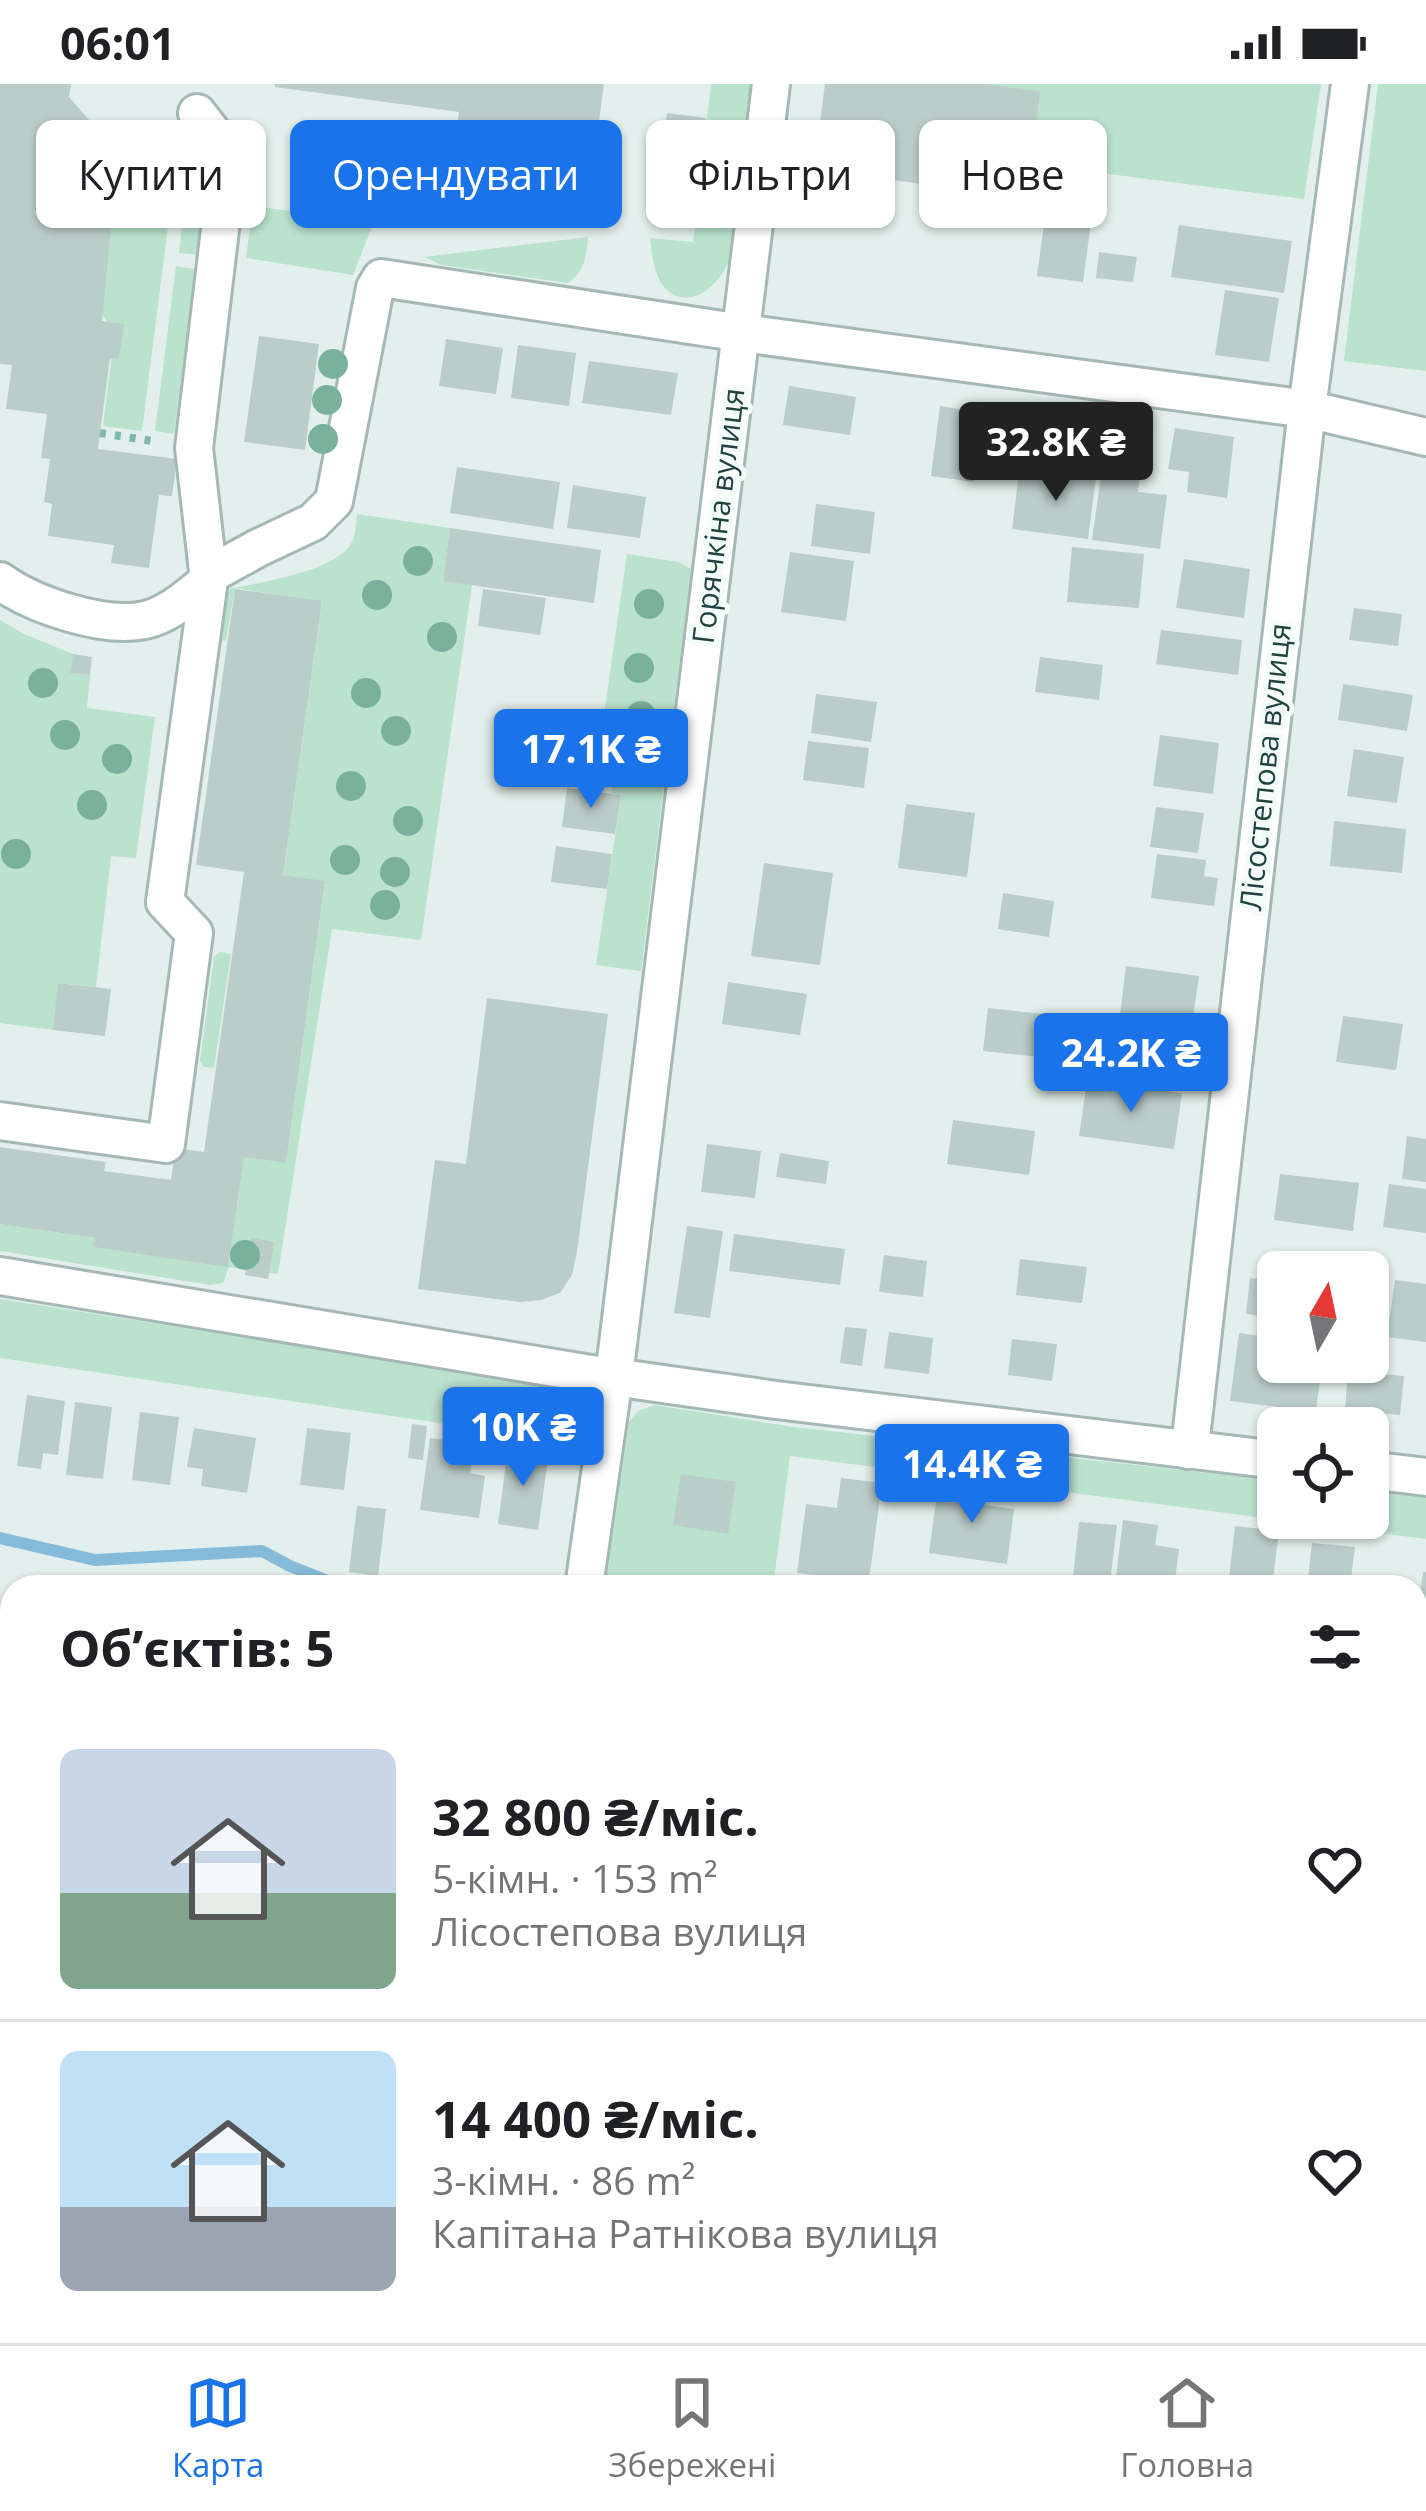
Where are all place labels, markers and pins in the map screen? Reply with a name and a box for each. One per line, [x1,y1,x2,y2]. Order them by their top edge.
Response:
pin: 32.8K ₴ [945,402,1167,504]
pin: 17.1K ₴ [480,709,702,811]
pin: 24.2K ₴ [1020,1013,1242,1115]
pin: 10K ₴ [439,1387,607,1489]
pin: 14.4K ₴ [861,1424,1083,1526]

